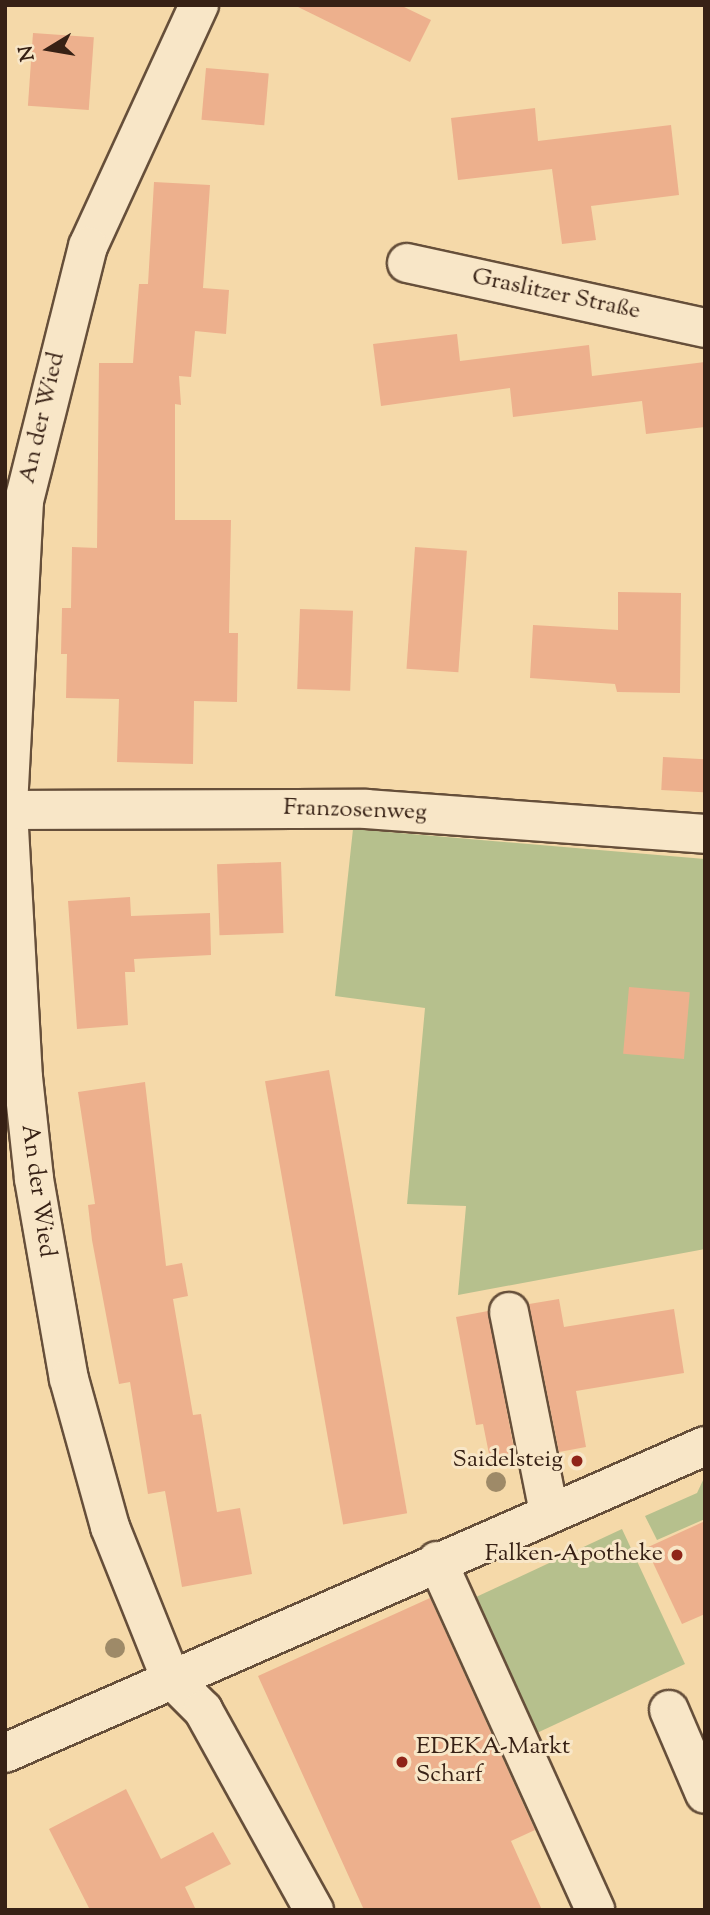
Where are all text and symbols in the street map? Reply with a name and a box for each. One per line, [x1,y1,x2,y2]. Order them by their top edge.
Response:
north arrow [14,14,84,84]
text: N [13,43,43,63]
street label: Graslitzer Straße [469,263,643,327]
street label: An der Wied [14,349,72,487]
street label: Franzosenweg [283,794,427,828]
street label: An der Wied [13,1123,61,1259]
place label: Saidelsteig [453,1447,563,1475]
marker: Saidelsteig [569,1453,585,1469]
place label: Falken-Apotheke [485,1541,663,1569]
marker: Falken-Apotheke [669,1547,685,1563]
place label: EDEKA-Markt Scharf [416,1734,570,1790]
marker: EDEKA-Markt Scharf [394,1754,410,1770]

